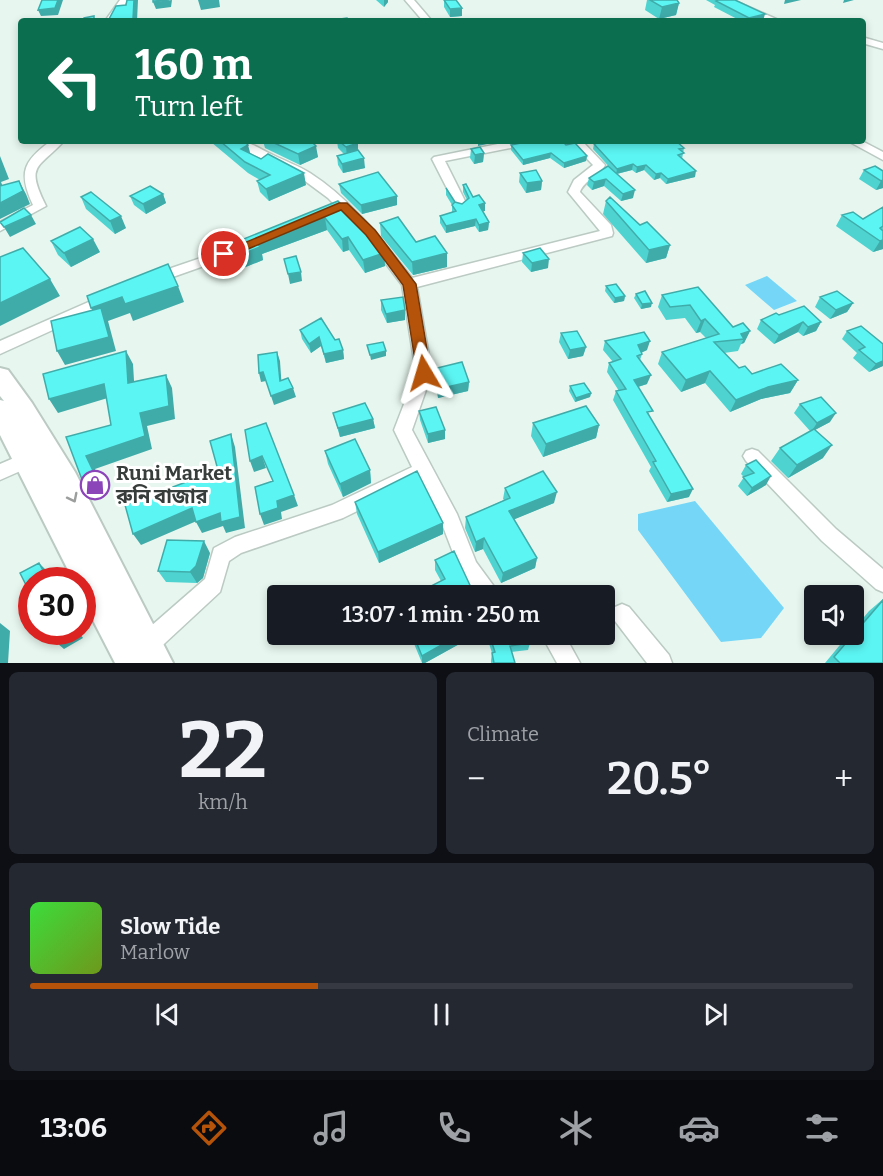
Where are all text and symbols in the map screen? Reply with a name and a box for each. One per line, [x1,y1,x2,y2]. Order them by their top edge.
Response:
text: 160 m [135,40,252,90]
icon: left [36,42,114,120]
text: Turn left [135,91,243,123]
pin [198,228,249,279]
icon: arrive [207,237,240,270]
position arrow [392,341,456,405]
place label: Runi Market রুনি বাজার [115,461,232,508]
shop icon: Runi Market রুনি বাজার [79,469,111,501]
one-way arrow [66,492,78,503]
speed limit sign: 30 [18,567,96,645]
map controls [804,585,864,645]
button: sound [804,585,864,645]
text: 13:07 · 1 min · 250 m [342,601,540,628]
text: 22 [179,704,267,798]
text: Climate [467,722,539,746]
text: 20.5° [607,752,712,806]
text: − [467,759,485,799]
text: + [834,759,853,799]
text: km/h [198,790,248,814]
text: Slow Tide [120,913,220,940]
text: Marlow [120,940,190,964]
icon: previous [151,998,184,1031]
icon: pause [425,998,458,1031]
icon: next [699,998,732,1031]
icon: directions [188,1107,230,1149]
icon: music [310,1107,352,1149]
icon: phone [433,1107,475,1149]
icon: climate [555,1107,597,1149]
icon: car [678,1107,720,1149]
icon: filters [801,1107,843,1149]
text: 13:06 [40,1112,107,1144]

